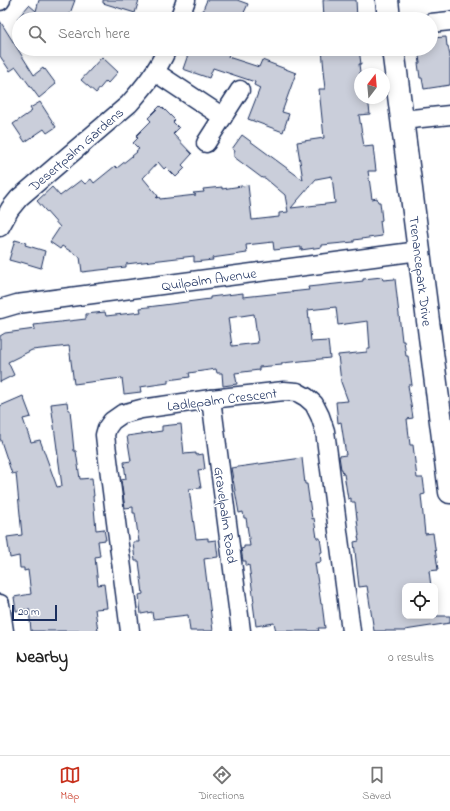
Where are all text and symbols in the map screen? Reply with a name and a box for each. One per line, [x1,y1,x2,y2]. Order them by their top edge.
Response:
search box [12,12,438,56]
icon: search [26,23,48,45]
text: Search here [58,23,130,45]
north arrow [354,68,390,104]
street label: Desertpalm Gardens [24,103,129,198]
street label: Trenancepark Drive [402,215,437,328]
street label: Quilpalm Avenue [160,263,259,298]
street label: Ladlepalm Crescent [166,383,279,418]
street label: Gravelpalm Road [207,465,242,565]
map controls [402,583,438,619]
button: locate [402,583,438,619]
scale bar [12,603,57,622]
text: 20 m [18,604,40,620]
text: Nearby [16,645,68,670]
text: 0 results [388,648,434,667]
tab: Map [59,764,81,804]
tab: Directions [199,764,244,804]
tab: Saved [362,764,391,804]

